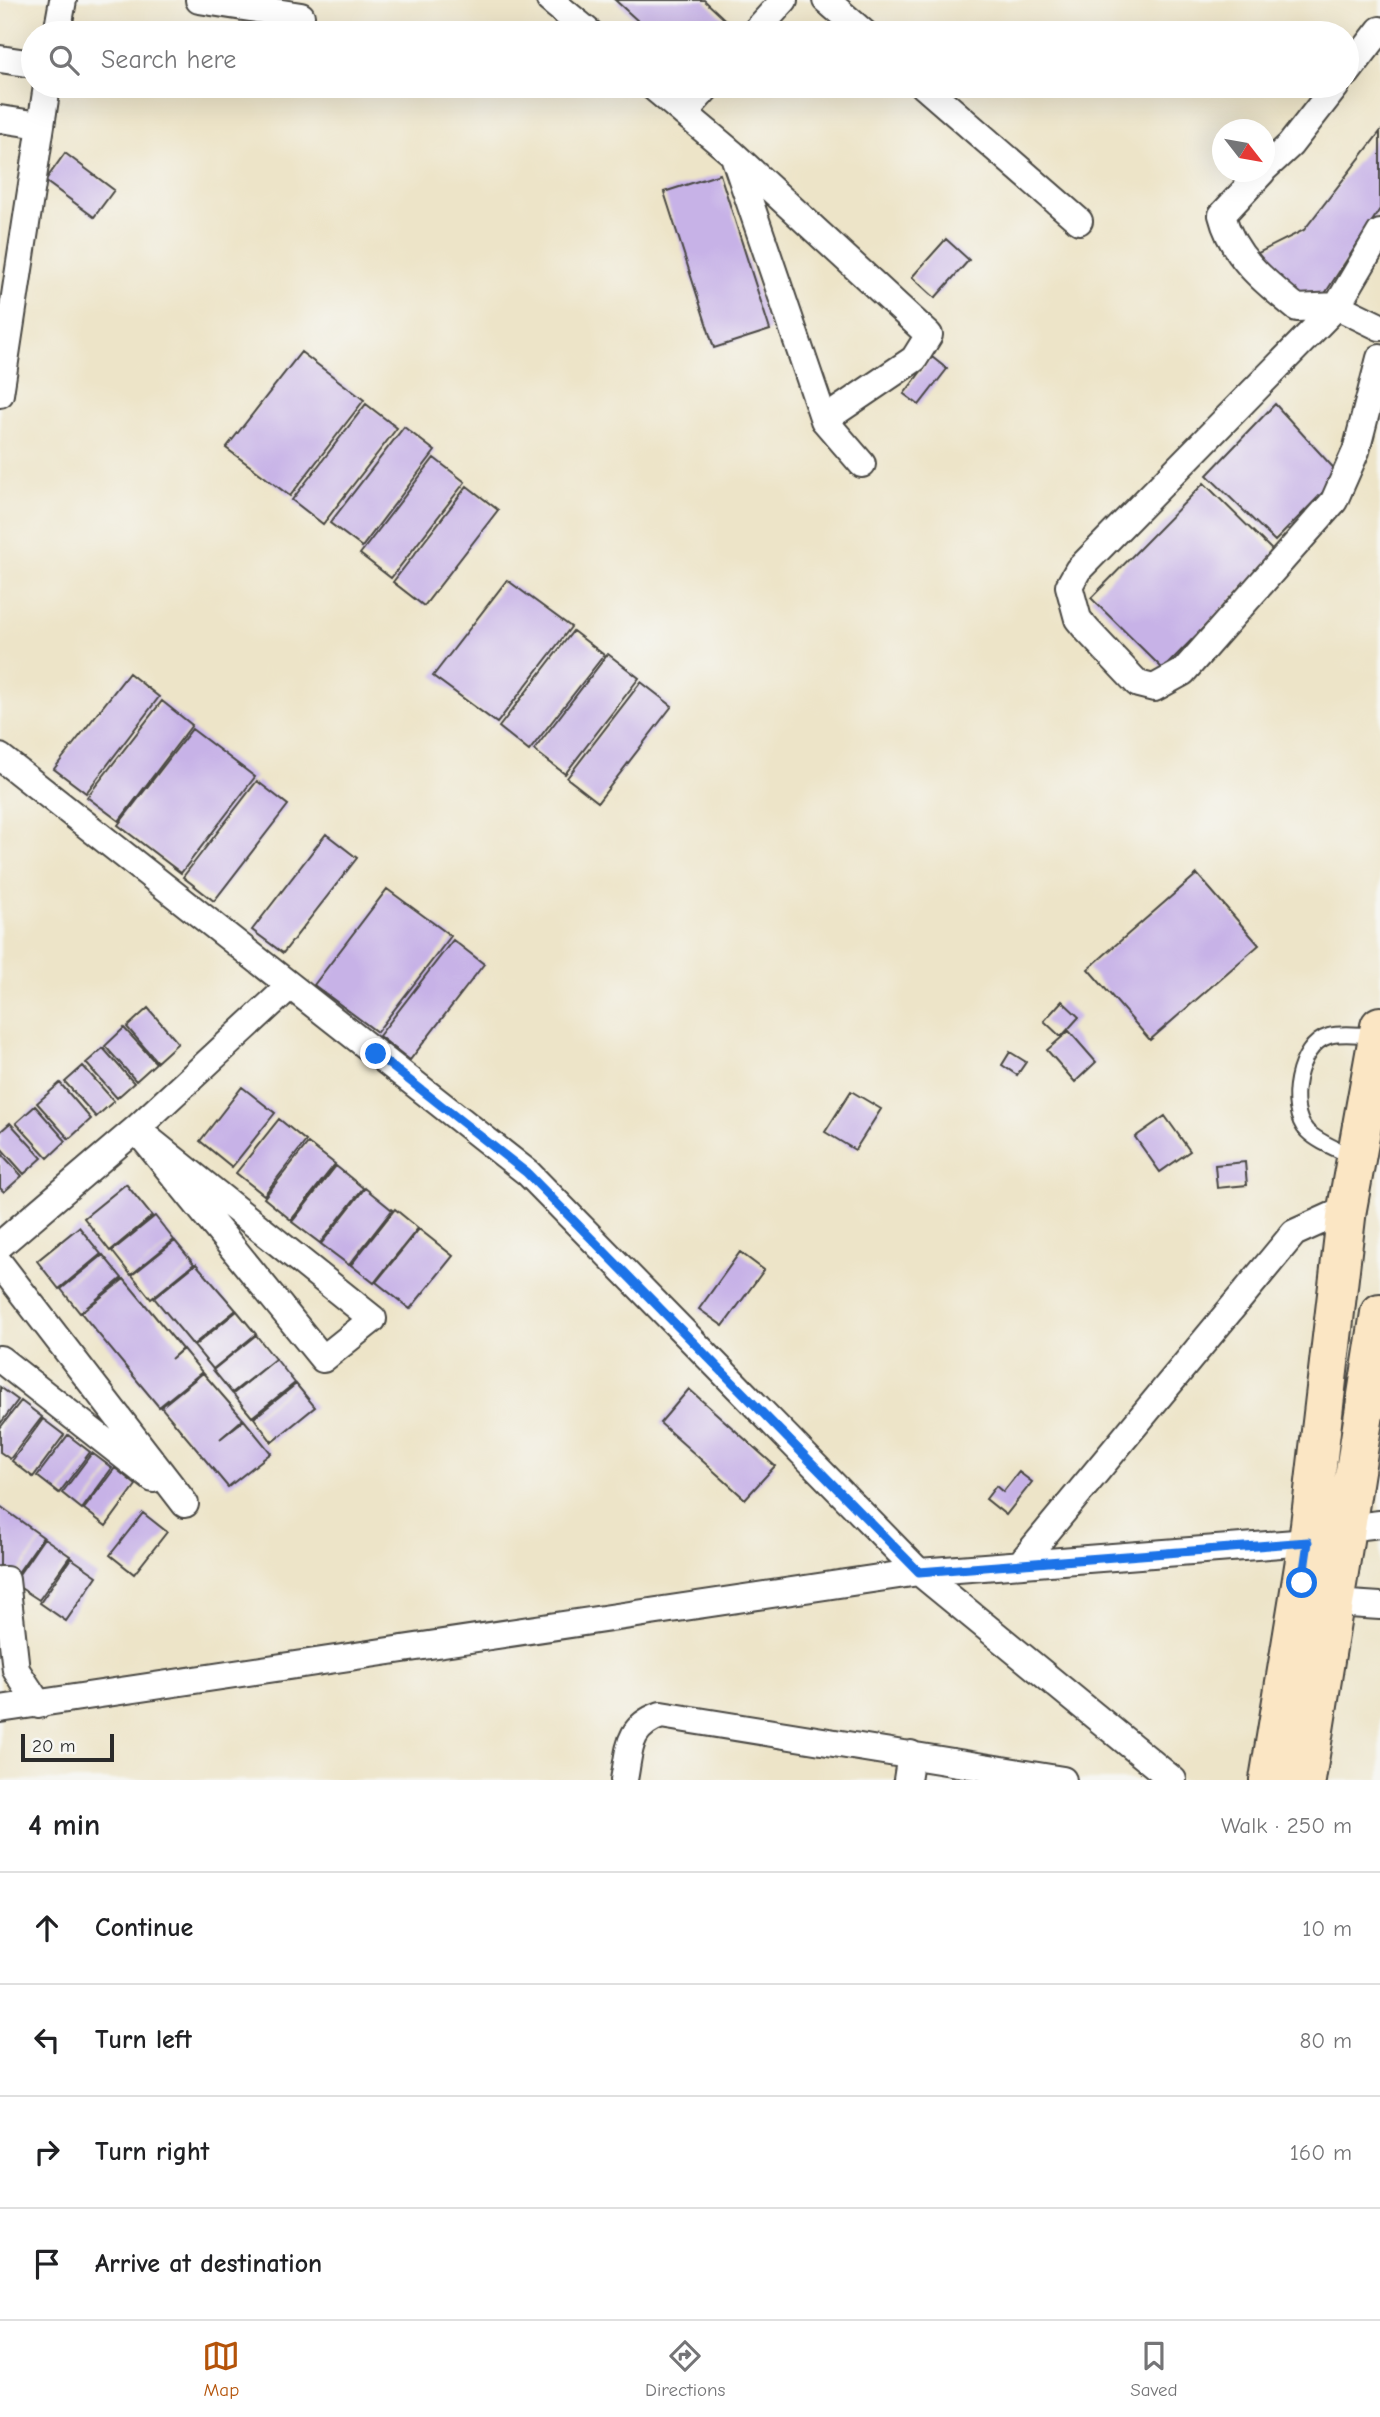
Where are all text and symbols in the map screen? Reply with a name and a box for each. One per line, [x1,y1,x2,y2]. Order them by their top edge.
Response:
search box [21,21,1359,98]
icon: search [45,41,83,79]
text: Search here [101,45,236,75]
north arrow [1212,119,1275,182]
route end [360,1038,391,1069]
route start [1286,1567,1317,1598]
scale bar [21,1731,114,1763]
text: 20 m [32,1735,76,1757]
text: 4 min [28,1808,100,1843]
text: Walk · 250 m [1221,1812,1352,1839]
icon: ahead [28,1909,66,1947]
text: Continue [95,1913,193,1943]
text: 10 m [1302,1915,1352,1942]
icon: left [28,2021,66,2059]
text: Turn left [95,2025,192,2055]
text: 80 m [1299,2027,1352,2054]
icon: right [28,2133,66,2171]
text: Turn right [95,2137,209,2167]
text: 160 m [1290,2139,1352,2166]
icon: arrive [28,2245,66,2283]
text: Arrive at destination [95,2249,322,2279]
tab: Map [202,2337,240,2401]
tab: Directions [645,2337,725,2401]
tab: Saved [1130,2337,1178,2401]

